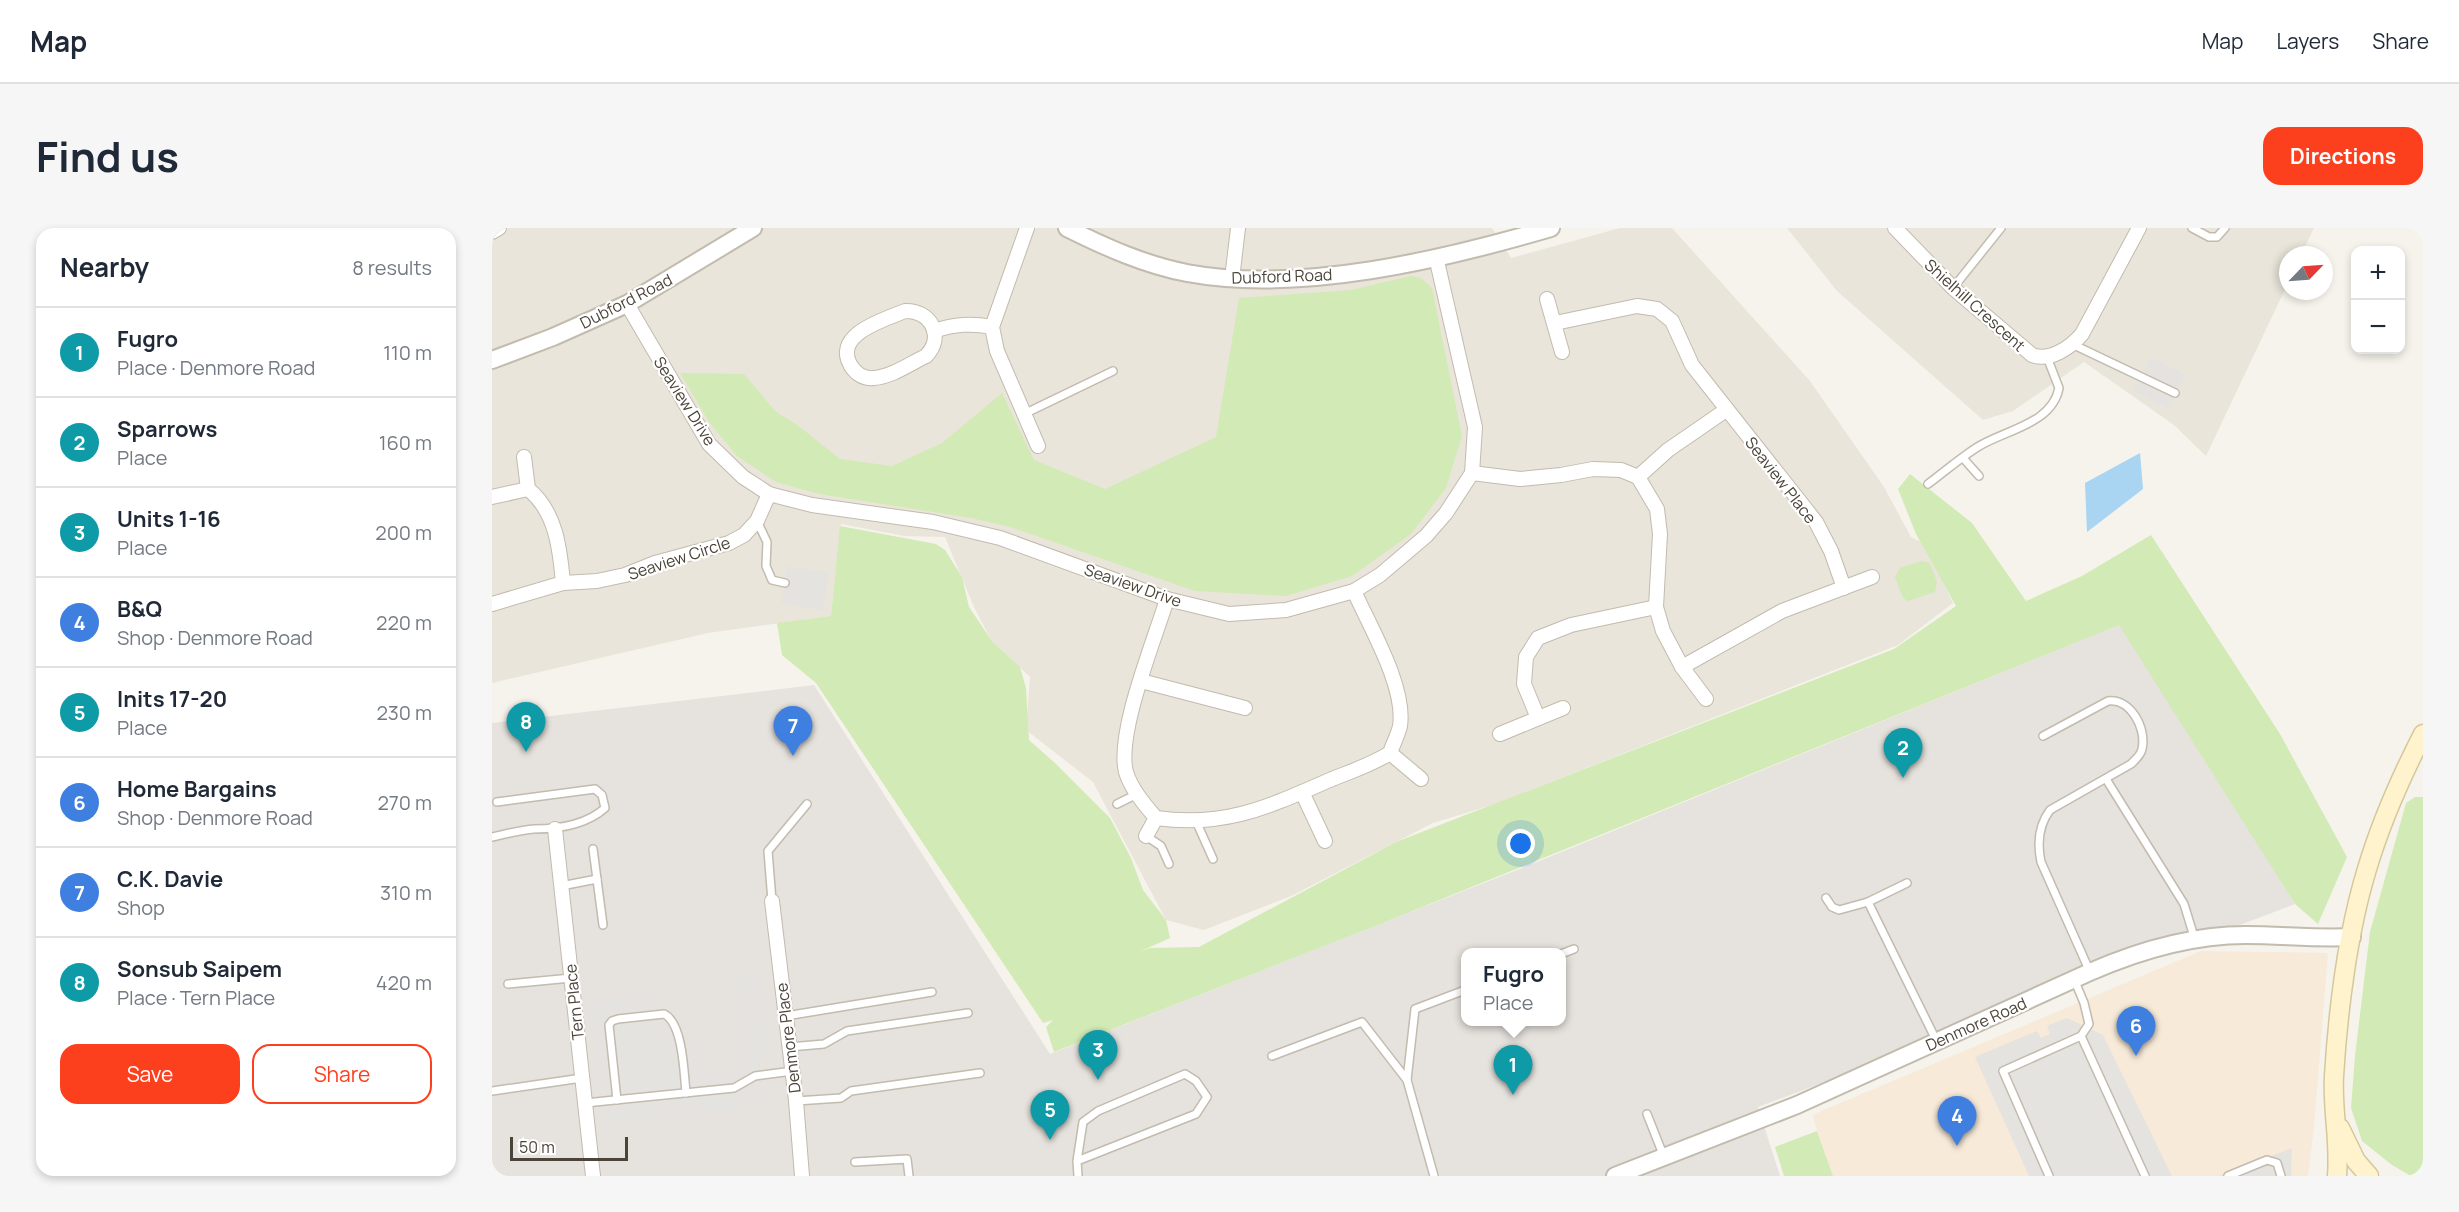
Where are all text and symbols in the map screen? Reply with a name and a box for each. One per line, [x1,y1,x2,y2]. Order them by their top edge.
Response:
text: Map [30,22,87,60]
text: Map [2202,27,2243,55]
text: Layers [2276,27,2339,55]
text: Share [2372,27,2429,55]
text: Find us [36,127,179,185]
button: Directions [2263,127,2423,185]
north arrow [2279,246,2333,300]
map controls [2351,246,2405,354]
button: + [2351,246,2405,300]
text: Nearby [60,249,149,285]
text: 8 results [352,254,432,281]
street label: Shielhill Crescent [1920,254,2030,356]
street label: Dubford Road [1231,263,1333,289]
street label: Dubford Road [576,268,676,334]
button: − [2351,300,2405,354]
text: Fugro [117,324,178,354]
text: 1 [75,339,84,366]
text: 110 m [383,339,432,366]
street label: Seaview Drive [649,352,721,450]
text: Place · Denmore Road [117,354,315,381]
text: Sparrows [117,414,217,444]
text: 2 [74,429,85,456]
text: 160 m [379,429,432,456]
street label: Seaview Place [1740,432,1822,528]
text: Place [117,444,167,471]
text: Units 1-16 [117,504,221,534]
text: 3 [74,519,85,546]
text: 200 m [375,519,432,546]
street label: Seaview Circle [625,531,733,585]
text: Place [117,534,167,561]
street label: Seaview Drive [1081,558,1185,612]
text: B&Q [117,594,162,624]
text: 4 [73,609,86,636]
text: 220 m [376,609,432,636]
text: Shop · Denmore Road [117,624,313,651]
text: Inits 17-20 [117,684,227,714]
text: 5 [74,699,85,726]
text: 230 m [376,699,432,726]
pin: 8 [507,702,546,752]
pin: 7 [774,706,812,756]
text: Place [117,714,167,741]
pin: 2 [1884,728,1922,778]
text: Home Bargains [117,774,277,804]
text: 6 [73,789,86,816]
text: 270 m [377,789,432,816]
text: Shop · Denmore Road [117,804,313,831]
your location [1506,829,1535,858]
text: C.K. Davie [117,864,223,894]
text: 7 [74,879,85,906]
text: 310 m [380,879,432,906]
text: Shop [117,894,165,921]
popup [1461,948,1566,1026]
text: Sonsub Saipem [117,954,282,984]
text: Fugro [1483,959,1544,989]
street label: Tern Place [559,963,589,1041]
text: 8 [73,969,86,996]
text: 420 m [376,969,432,996]
street label: Denmore Place [770,982,806,1094]
text: Place · Tern Place [117,984,275,1011]
text: Place [1483,989,1533,1016]
street label: Denmore Road [1922,992,2030,1056]
pin: 6 [2116,1006,2156,1056]
pin: 3 [1078,1030,1118,1080]
button: Save [60,1044,240,1104]
button: Share [252,1044,432,1104]
pin: 1 [1494,1046,1532,1095]
pin: 5 [1030,1090,1070,1140]
pin: 4 [1938,1096,1976,1146]
scale bar [510,1134,628,1162]
text: 50 m [519,1136,555,1158]

